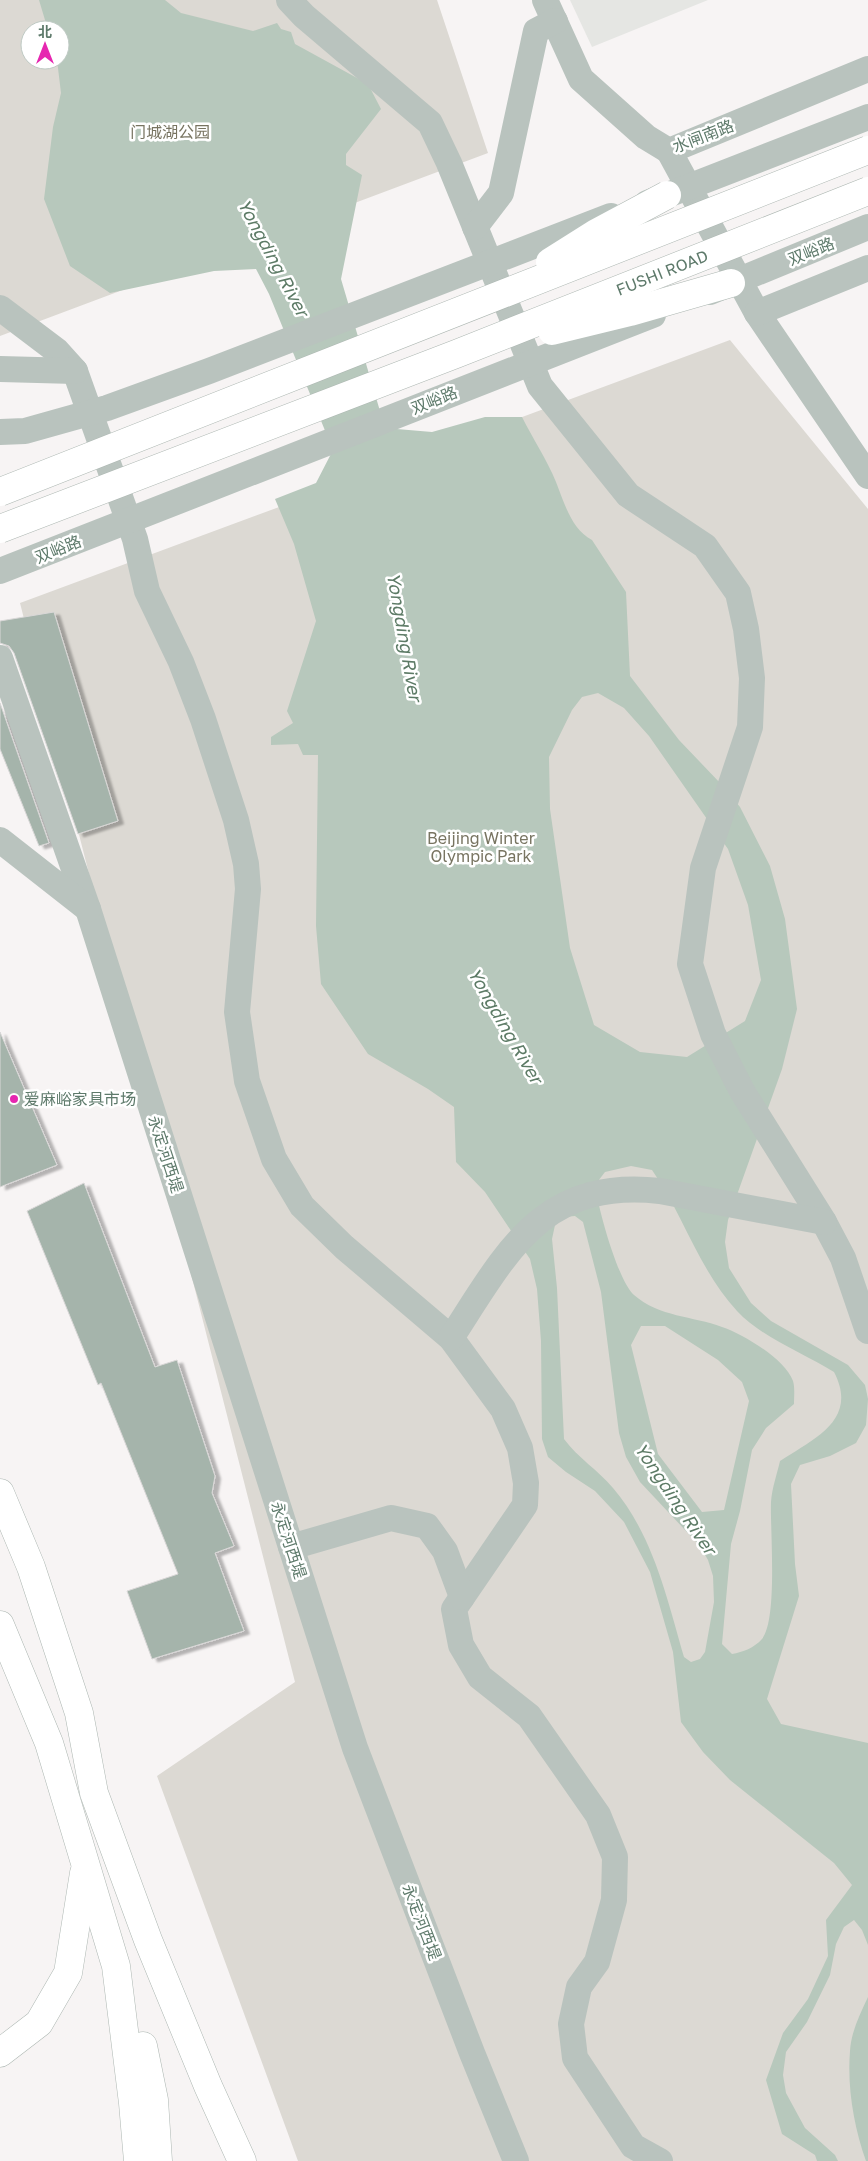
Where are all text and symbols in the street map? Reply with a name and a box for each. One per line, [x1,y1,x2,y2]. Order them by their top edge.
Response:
north arrow [20,20,70,70]
text: 北 [38,23,52,40]
street label: 水闸南路 [670,115,736,157]
park label: 门城湖公园 [130,122,210,142]
water label: Yongding River [234,195,315,323]
street label: 双峪路 [785,233,837,269]
street label: FUSHI ROAD [613,245,711,300]
street label: 双峪路 [408,382,460,418]
street label: 双峪路 [32,531,84,567]
water label: Yongding River [383,571,428,706]
park label: Beijing Winter Olympic Park [427,828,535,866]
water label: Yongding River [464,964,549,1090]
place label: 爱麻峪家具市场 [24,1089,136,1109]
marker: 爱麻峪家具市场 [8,1093,20,1105]
street label: 永定河西堤 [144,1113,188,1195]
water label: Yongding River [630,1438,723,1561]
street label: 永定河西堤 [267,1499,311,1581]
street label: 永定河西堤 [398,1881,446,1963]

